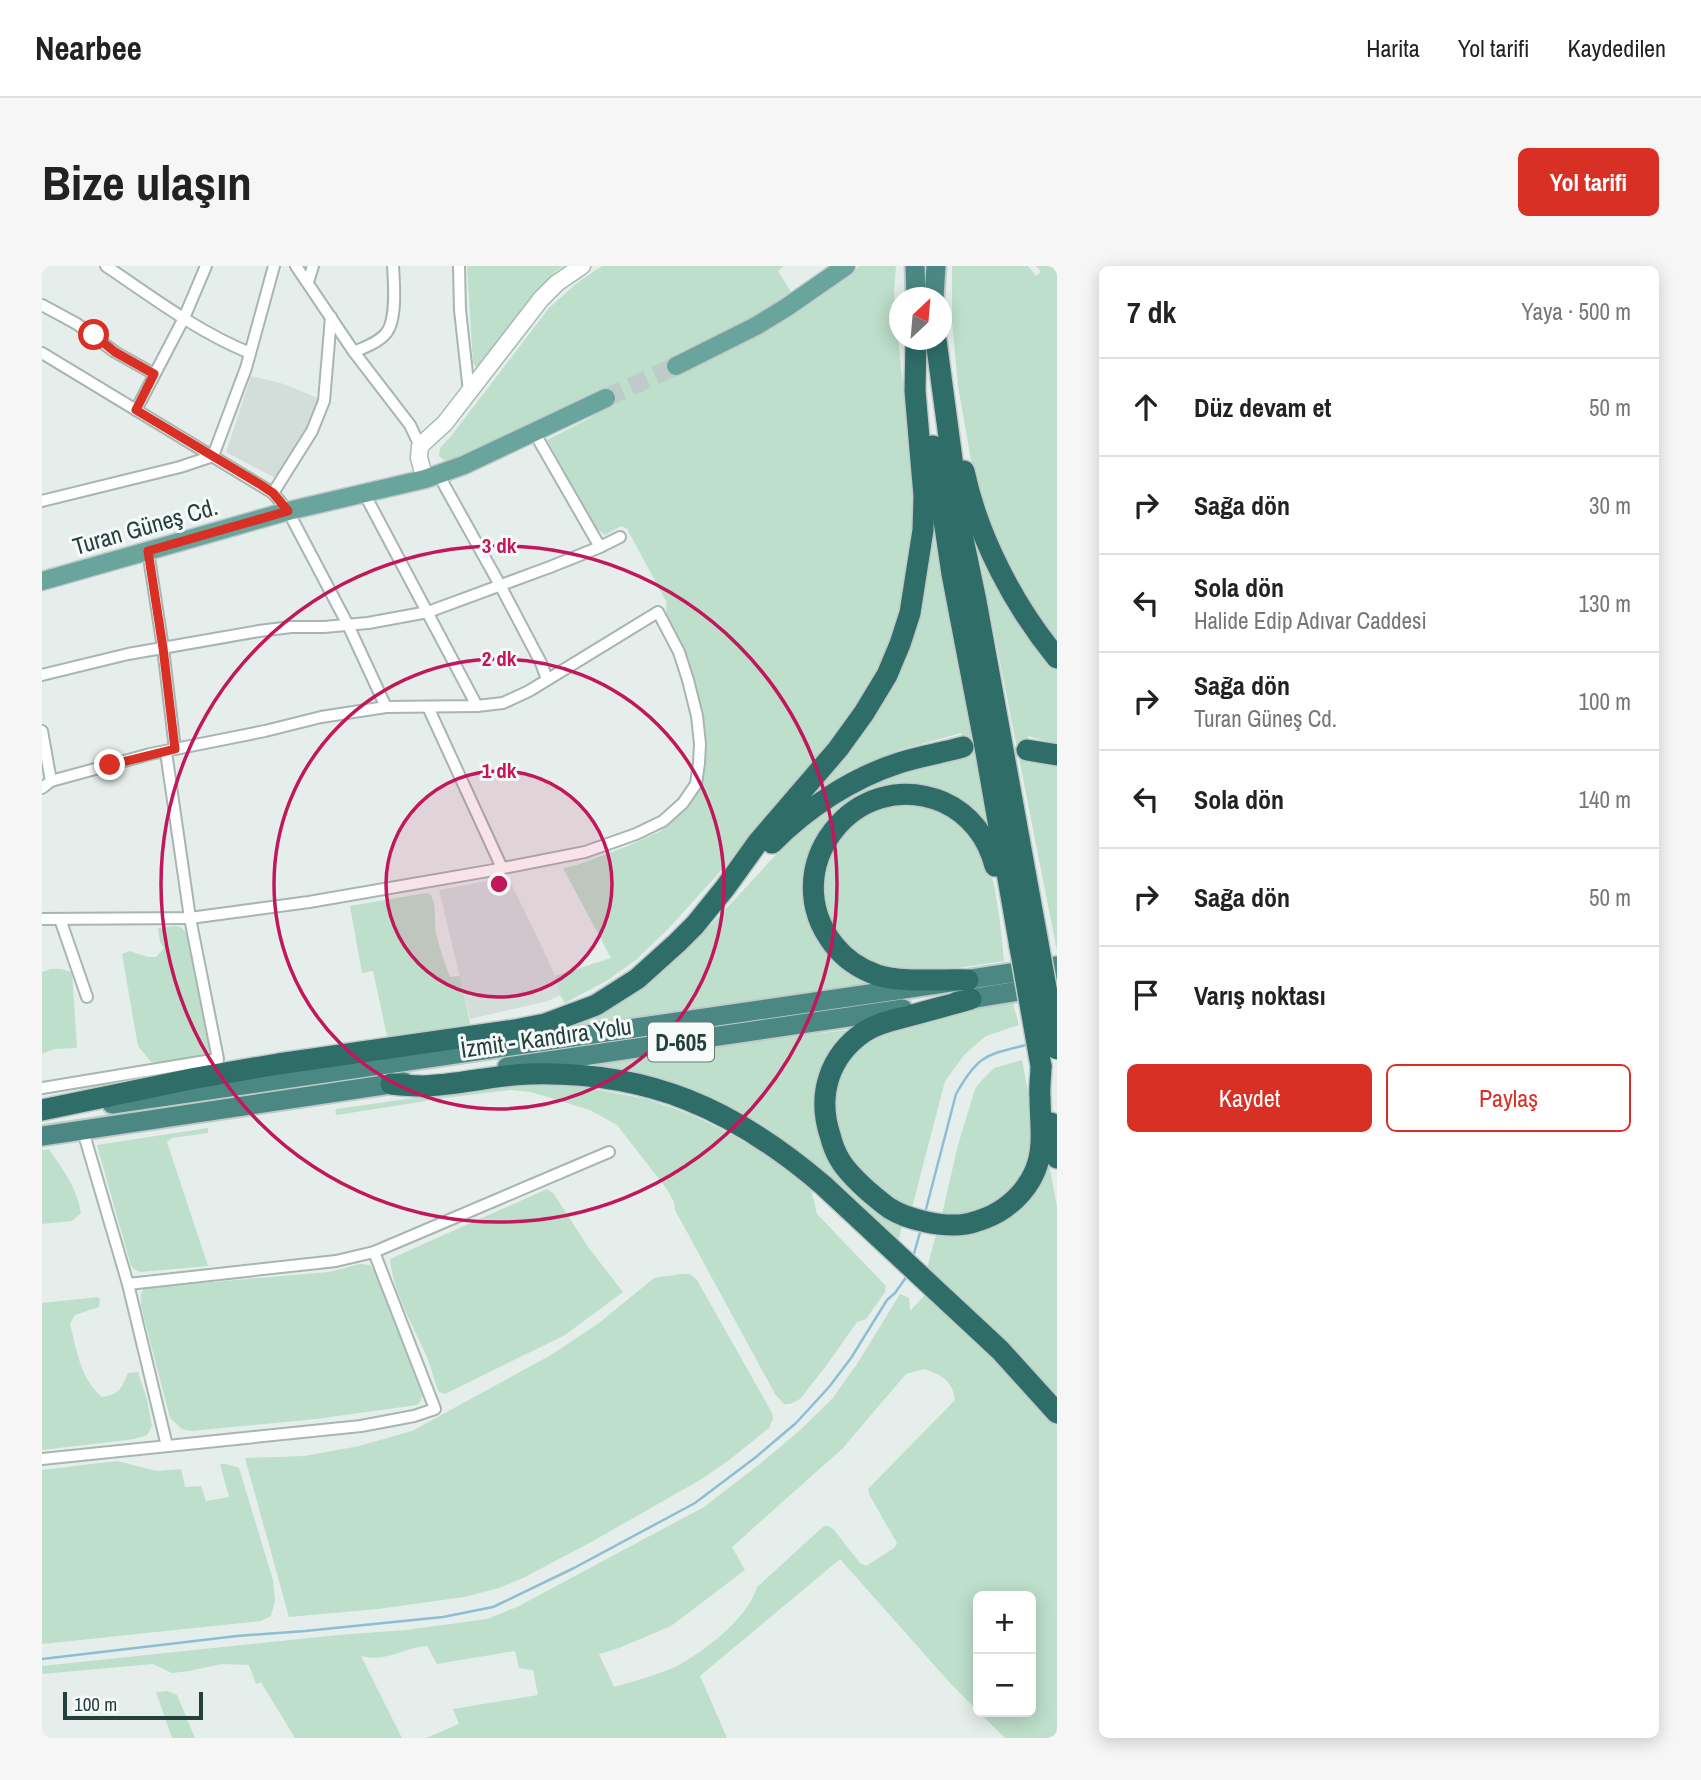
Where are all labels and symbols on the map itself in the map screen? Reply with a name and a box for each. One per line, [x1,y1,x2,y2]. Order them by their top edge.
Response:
north arrow [889,287,952,350]
route start [78,319,109,350]
street label: Turan Güneş Cd. [69,490,221,562]
text: 3 dk [482,531,517,560]
text: 2 dk [482,644,517,673]
route end [94,749,125,780]
text: 1 dk [482,756,517,785]
centre of rings [487,872,511,896]
street label: İzmit - Kandıra Yolu [459,1009,633,1065]
road number: D-605 [648,1022,714,1062]
scale bar [63,1689,203,1721]

